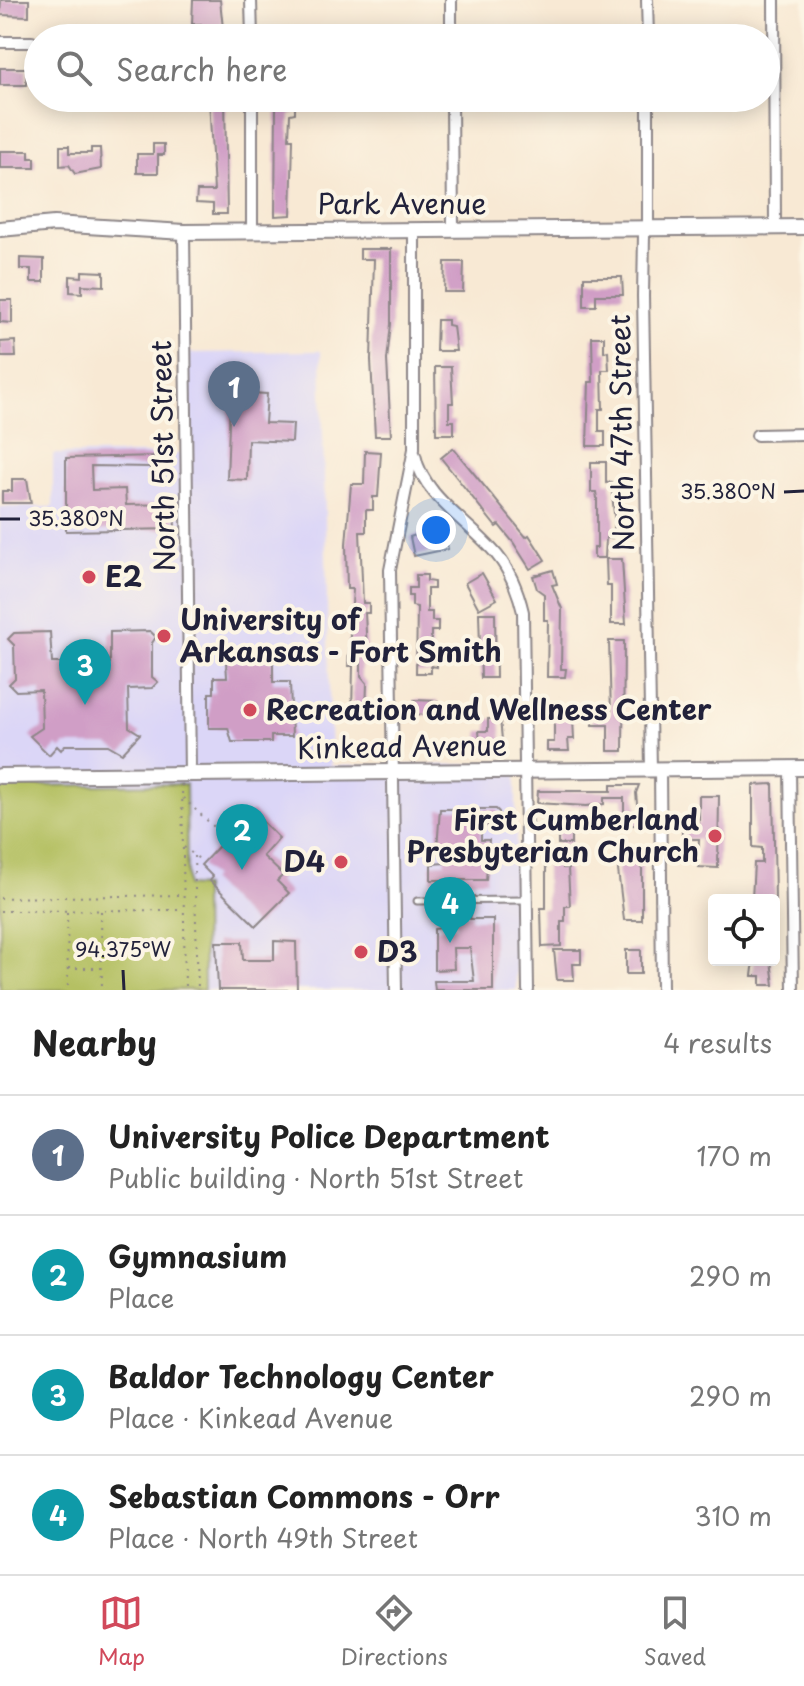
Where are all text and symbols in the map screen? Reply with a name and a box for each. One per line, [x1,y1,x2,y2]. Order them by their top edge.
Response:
search box [24,24,780,112]
icon: search [52,46,96,90]
text: Search here [116,46,288,91]
street label: Park Avenue [318,181,486,224]
street label: North 47th Street [597,314,644,552]
street label: North 51st Street [138,340,185,572]
pin: 1 [208,361,260,427]
text: 35.380°N [680,476,776,506]
text: 35.380°N [28,503,124,533]
your location [416,510,456,550]
place label: E2 [105,554,142,597]
marker: E2 [80,568,98,586]
place label: University of Arkansas - Fort Smith [180,597,502,672]
marker: University of Arkansas - Fort Smith [155,627,173,645]
pin: 3 [59,639,111,705]
place label: Recreation and Wellness Center [266,687,712,730]
marker: Recreation and Wellness Center [241,701,259,719]
street label: Kinkead Avenue [297,722,507,769]
place label: First Cumberland Presbyterian Church [406,797,699,872]
pin: 2 [216,804,268,870]
marker: First Cumberland Presbyterian Church [706,827,724,845]
place label: D4 [284,839,325,882]
marker: D4 [332,853,350,871]
pin: 4 [424,877,476,943]
map controls [708,894,780,966]
button: locate [708,894,780,966]
place label: D3 [377,929,418,972]
text: 94.375°W [75,934,171,964]
marker: D3 [352,943,370,961]
text: Nearby [32,1016,157,1068]
text: 4 results [663,1023,772,1062]
text: University Police Department [108,1113,550,1158]
text: 1 [52,1136,64,1175]
text: 170 m [697,1136,772,1175]
text: Public building · North 51st Street [108,1158,523,1197]
text: Gymnasium [108,1233,287,1278]
text: 2 [49,1256,67,1295]
text: 290 m [689,1256,772,1295]
text: Place [108,1278,174,1317]
text: Baldor Technology Center [108,1353,494,1398]
text: 3 [49,1376,67,1415]
text: 290 m [689,1376,772,1415]
text: Place · Kinkead Avenue [108,1398,393,1437]
text: Sebastian Commons - Orr [108,1473,500,1518]
text: 4 [49,1496,67,1535]
text: 310 m [694,1496,772,1535]
text: Place · North 49th Street [108,1518,418,1557]
tab: Map [98,1591,145,1672]
tab: Directions [341,1591,448,1672]
tab: Saved [644,1591,706,1672]

